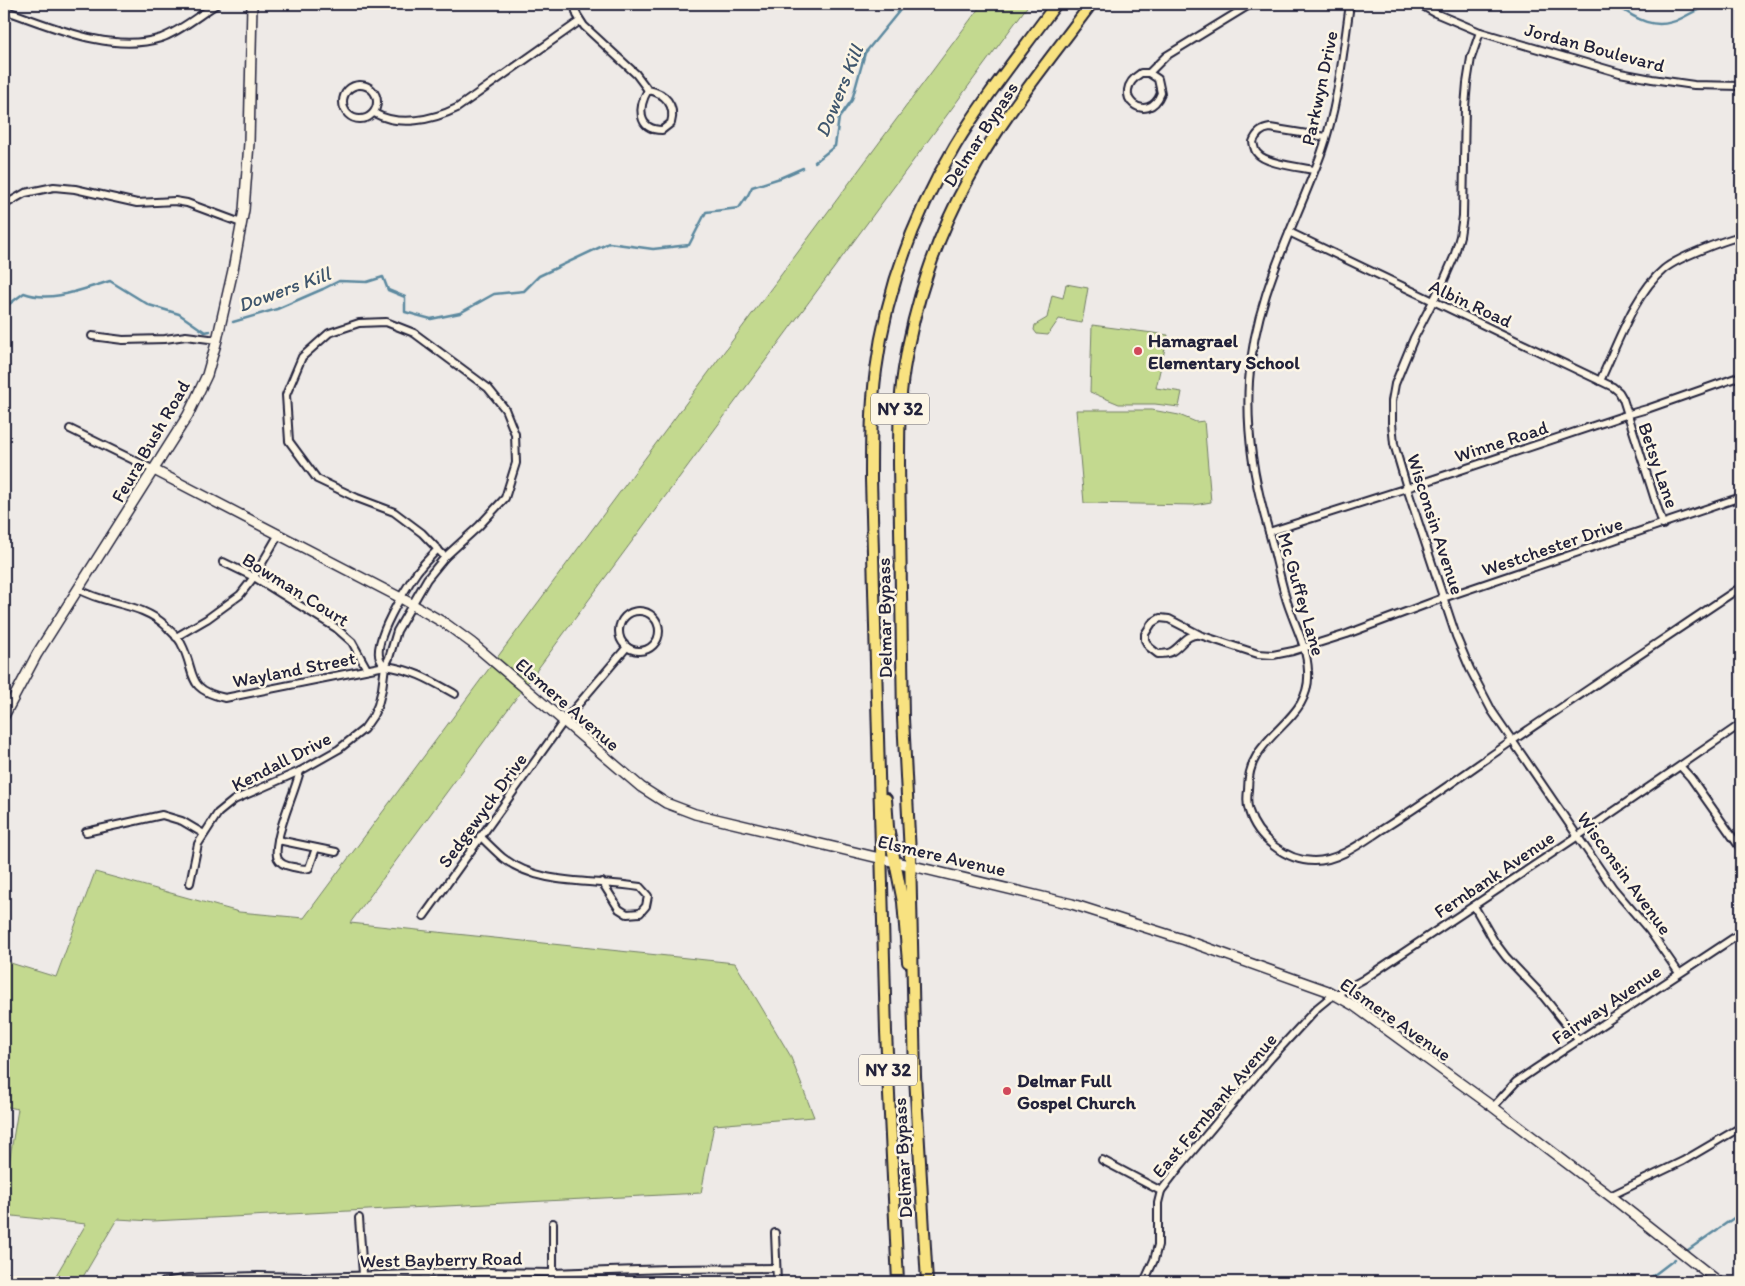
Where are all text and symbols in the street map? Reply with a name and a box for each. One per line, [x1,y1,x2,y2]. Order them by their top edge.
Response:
street label: Jordan Boulevard [1522,18,1668,77]
street label: Parkwyn Drive [1296,29,1343,147]
water label: Dowers Kill [810,40,869,140]
street label: Delmar Bypass [938,77,1023,191]
water label: Dowers Kill [234,261,335,317]
street label: Albin Road [1426,274,1516,333]
place label: Hamagrael Elementary School [1148,329,1300,374]
marker: Hamagrael Elementary School [1132,345,1144,357]
street label: Feura Bush Road [106,376,195,506]
road number: NY 32 [871,394,929,424]
street label: Winne Road [1451,415,1551,467]
street label: Betsy Lane [1633,419,1684,511]
street label: Wisconsin Avenue [1402,451,1469,597]
street label: Westchester Drive [1479,512,1626,581]
street label: Mc Guffey Lane [1273,530,1330,658]
street label: Bowman Court [238,547,353,631]
street label: Delmar Bypass [872,557,897,679]
street label: Wayland Street [231,646,358,693]
street label: Elsmere Avenue [511,653,625,756]
street label: Kendall Drive [228,727,335,796]
street label: Sedgewyck Drive [433,748,532,872]
street label: Wisconsin Avenue [1572,807,1677,939]
street label: Fernbank Avenue [1430,826,1559,923]
street label: Elsmere Avenue [876,830,1008,881]
street label: Fairway Avenue [1547,959,1665,1049]
street label: Elsmere Avenue [1336,973,1456,1066]
street label: East Fernbank Avenue [1147,1028,1282,1183]
road number: NY 32 [859,1054,917,1086]
place label: Delmar Full Gospel Church [1017,1069,1136,1114]
marker: Delmar Full Gospel Church [1001,1085,1013,1097]
street label: Delmar Bypass [888,1097,917,1219]
street label: West Bayberry Road [360,1247,522,1272]

